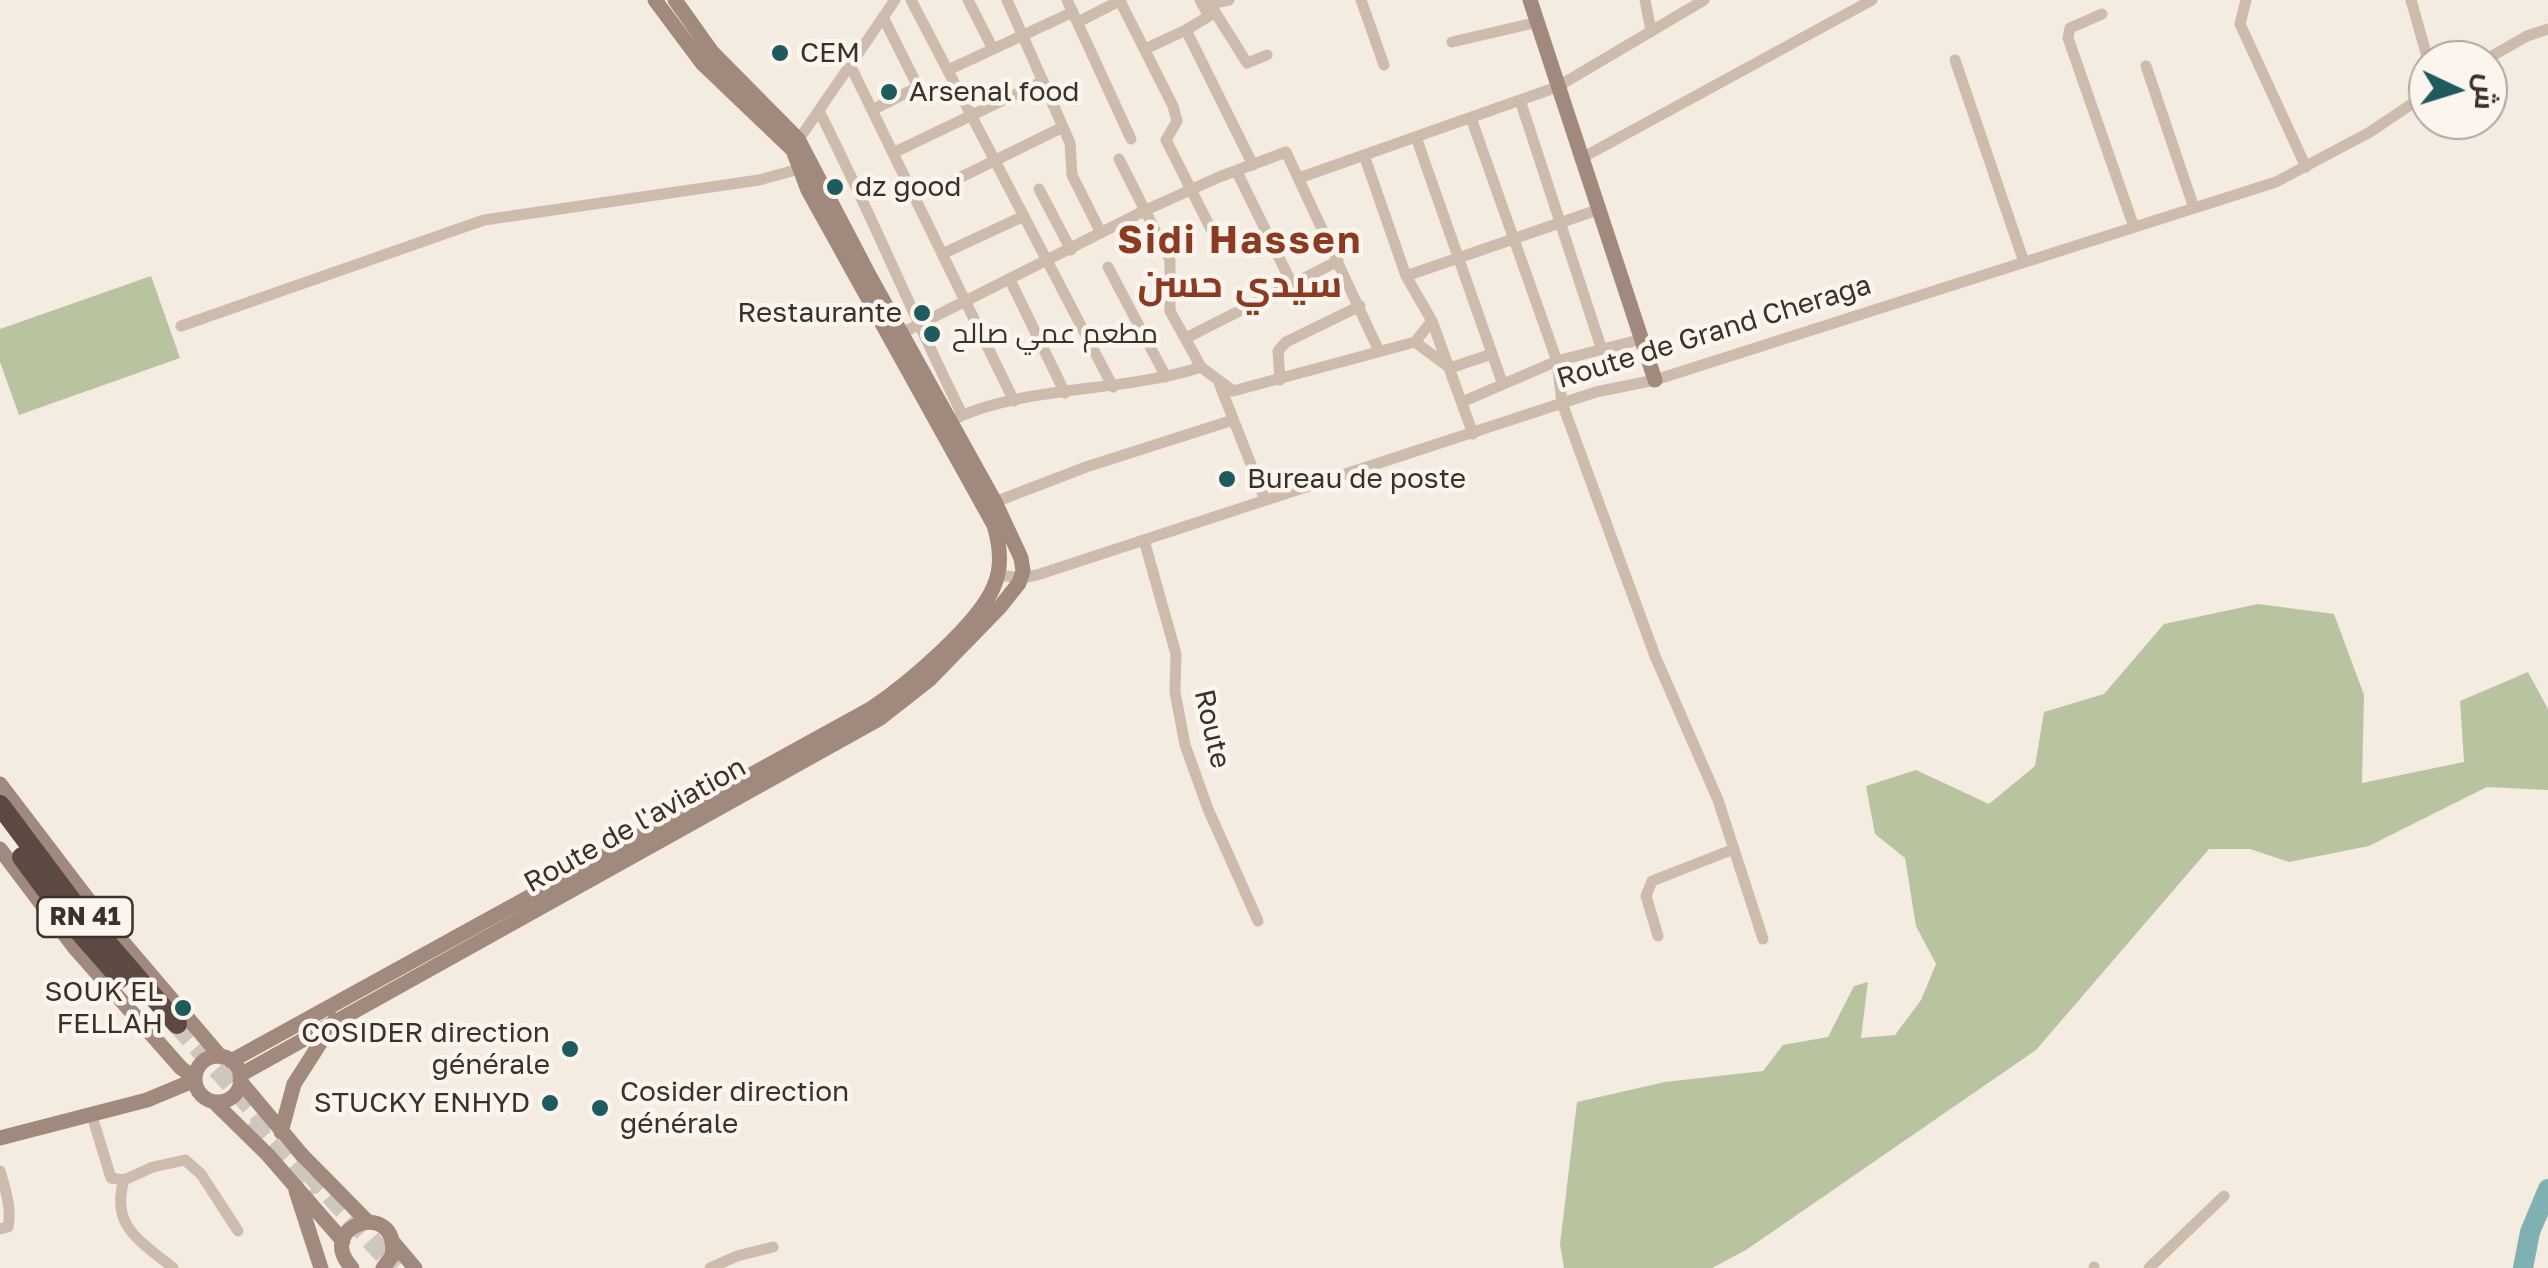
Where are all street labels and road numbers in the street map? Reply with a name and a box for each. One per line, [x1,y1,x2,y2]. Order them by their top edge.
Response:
street label: Route de Grand Cheraga [1553,268,1875,396]
street label: Route [1187,686,1237,772]
street label: Route de l'aviation [518,750,752,900]
road number: RN 41 [38,897,132,937]

